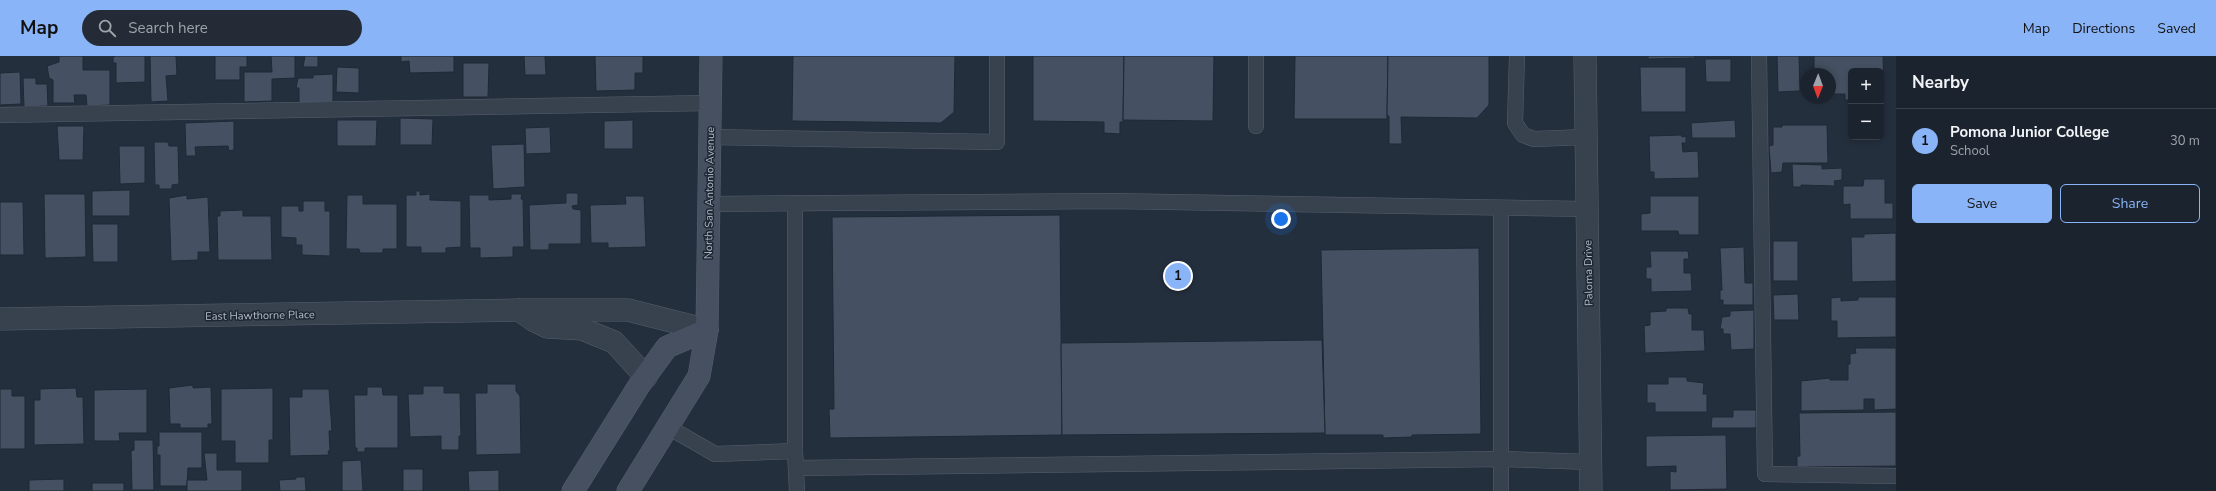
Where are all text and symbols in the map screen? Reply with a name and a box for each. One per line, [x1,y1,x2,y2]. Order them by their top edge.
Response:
search box [82,10,362,46]
text: Map [20,15,58,41]
icon: search [96,17,118,39]
text: Search here [128,18,208,38]
text: Map [2023,19,2050,38]
text: Directions [2072,19,2135,38]
text: Saved [2157,19,2196,38]
north arrow [1800,68,1836,104]
map controls [1848,68,1884,140]
button: + [1848,68,1884,104]
text: Nearby [1912,71,1969,94]
button: − [1848,104,1884,140]
text: Pomona Junior College [1950,122,2109,142]
street label: North San Antonio Avenue [701,127,718,259]
text: 1 [1921,132,1929,150]
text: 30 m [2170,132,2200,150]
text: School [1950,142,1990,160]
button: Save [1912,184,2052,223]
button: Share [2060,184,2200,223]
your location [1271,209,1291,229]
street label: Paloma Drive [1580,240,1597,306]
pin: 1 [1165,261,1191,291]
street label: East Hawthorne Place [205,307,315,324]

